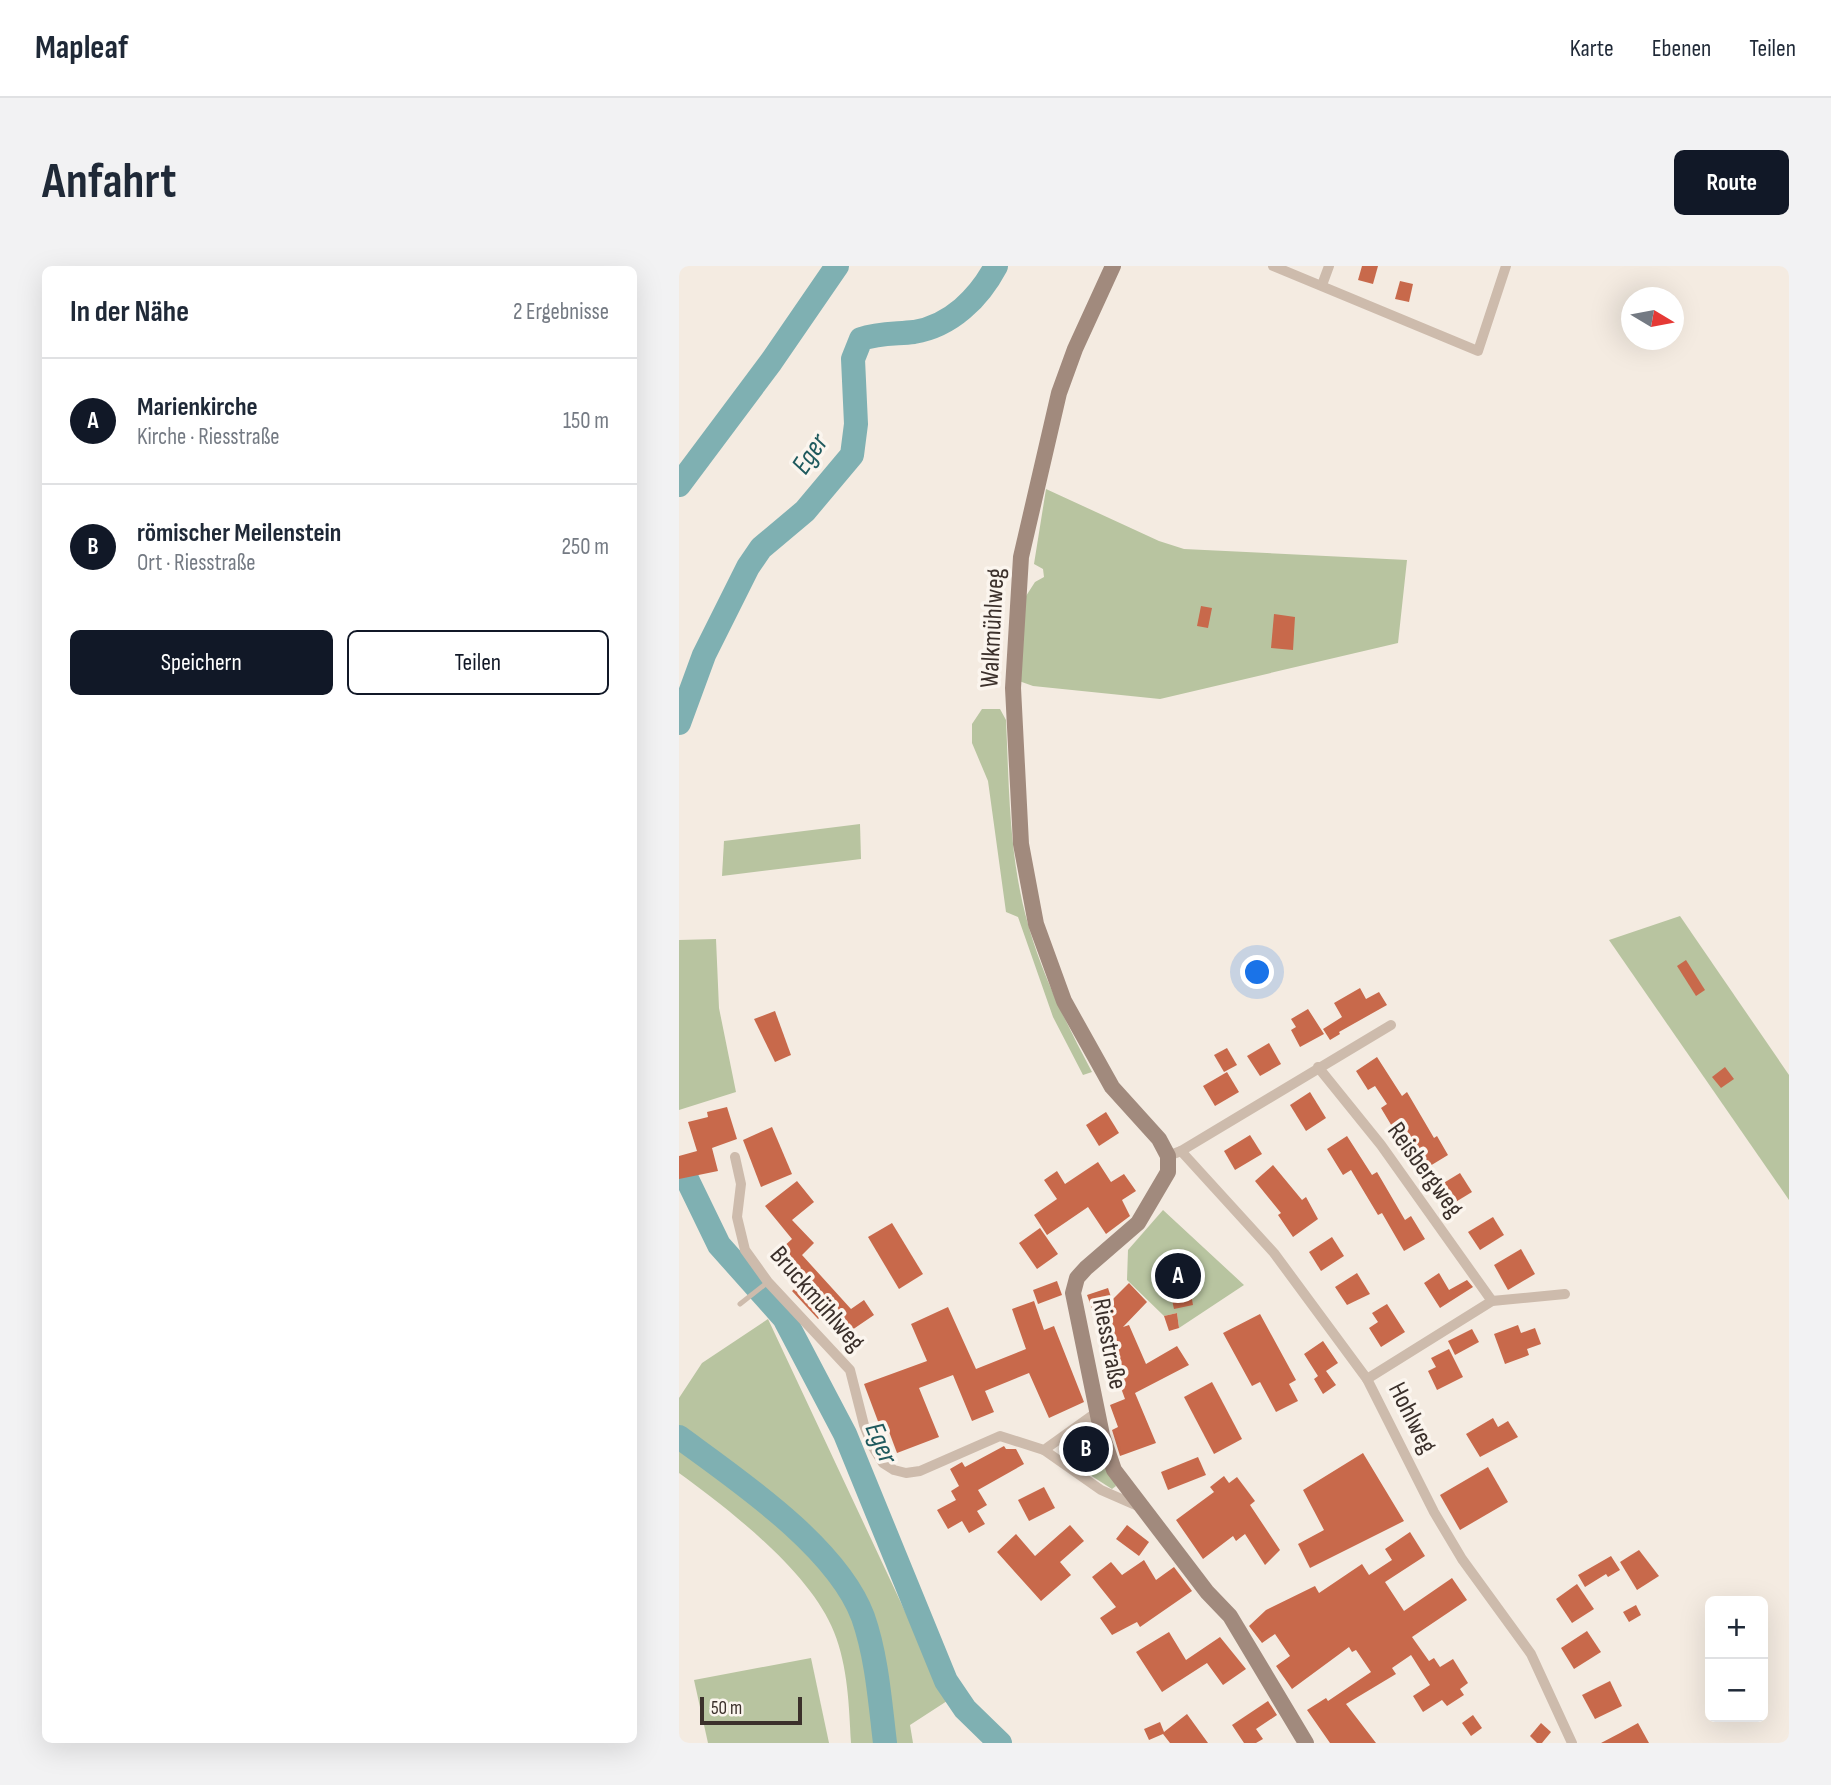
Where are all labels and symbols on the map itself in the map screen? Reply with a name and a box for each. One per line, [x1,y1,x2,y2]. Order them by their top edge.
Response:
north arrow [1621,287,1684,350]
water label: Eger [785,427,836,480]
street label: Walkmühlweg [974,567,1012,689]
your location [1240,955,1274,989]
street label: Reisbergweg [1380,1116,1470,1224]
street label: Bruckmühlweg [763,1240,871,1358]
pin: A [1155,1250,1201,1302]
street label: Riesstraße [1085,1296,1133,1392]
street label: Hohlweg [1381,1377,1443,1459]
water label: Eger [858,1418,905,1470]
pin: B [1063,1423,1109,1475]
scale bar [700,1694,801,1726]

